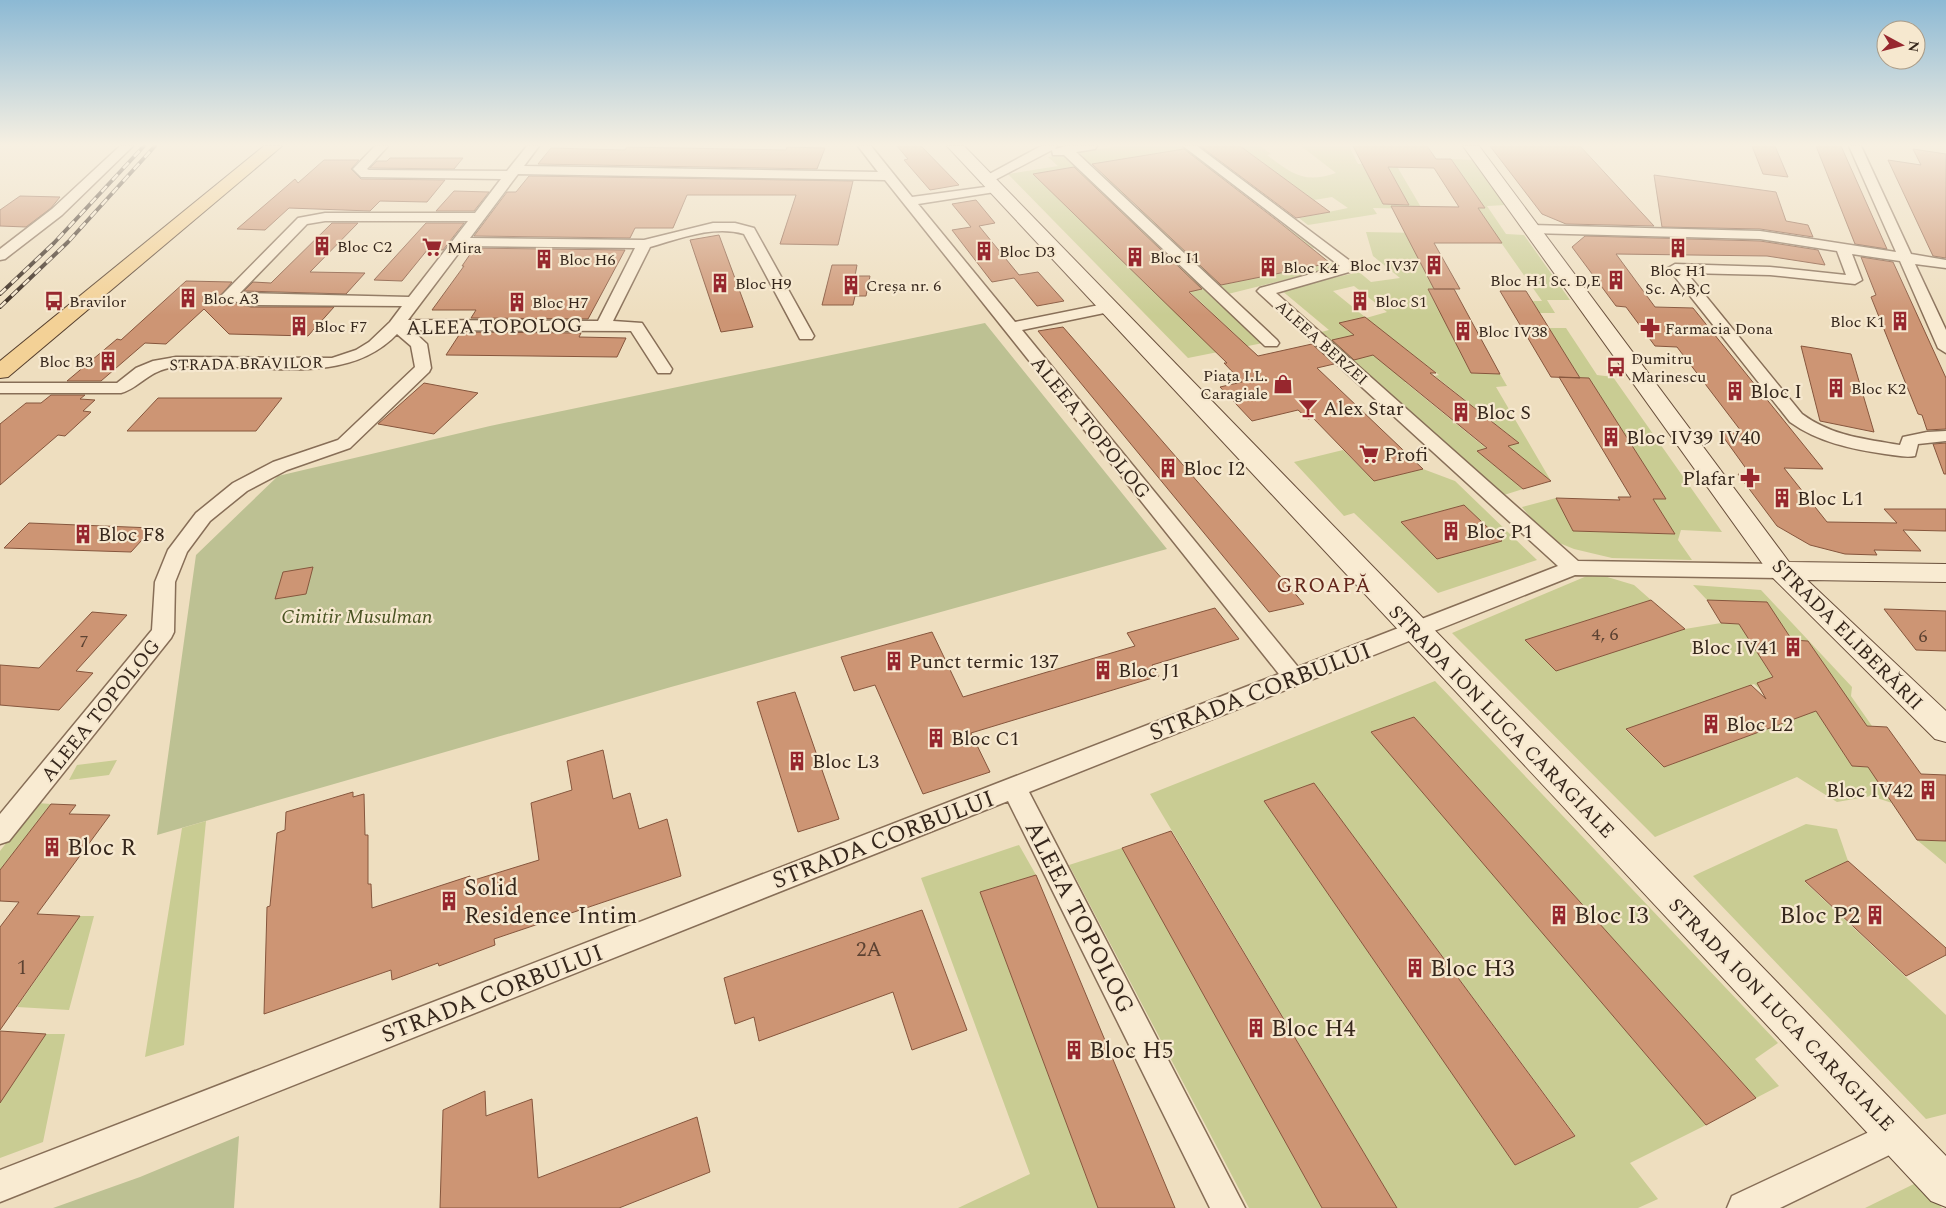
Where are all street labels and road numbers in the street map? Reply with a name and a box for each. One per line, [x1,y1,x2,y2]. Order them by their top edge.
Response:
street label: ALEEA BERZEI [1270,295,1373,391]
street label: ALEEA TOPOLOG [406,310,582,344]
street label: ALEEA TOPOLOG [1023,350,1157,506]
street label: STRADA BRAVILOR [169,351,323,377]
street label: STRADA ELIBERĂRII [1765,552,1930,717]
street label: STRADA ION LUCA CARAGIALE [1381,598,1621,845]
street label: ALEEA TOPOLOG [34,633,168,789]
street label: STRADA CORBULUI [1144,633,1377,751]
street label: STRADA CORBULUI [767,781,1000,899]
street label: ALEEA TOPOLOG [1015,815,1143,1020]
street label: STRADA ION LUCA CARAGIALE [1661,891,1901,1138]
street label: STRADA CORBULUI [376,935,609,1053]

